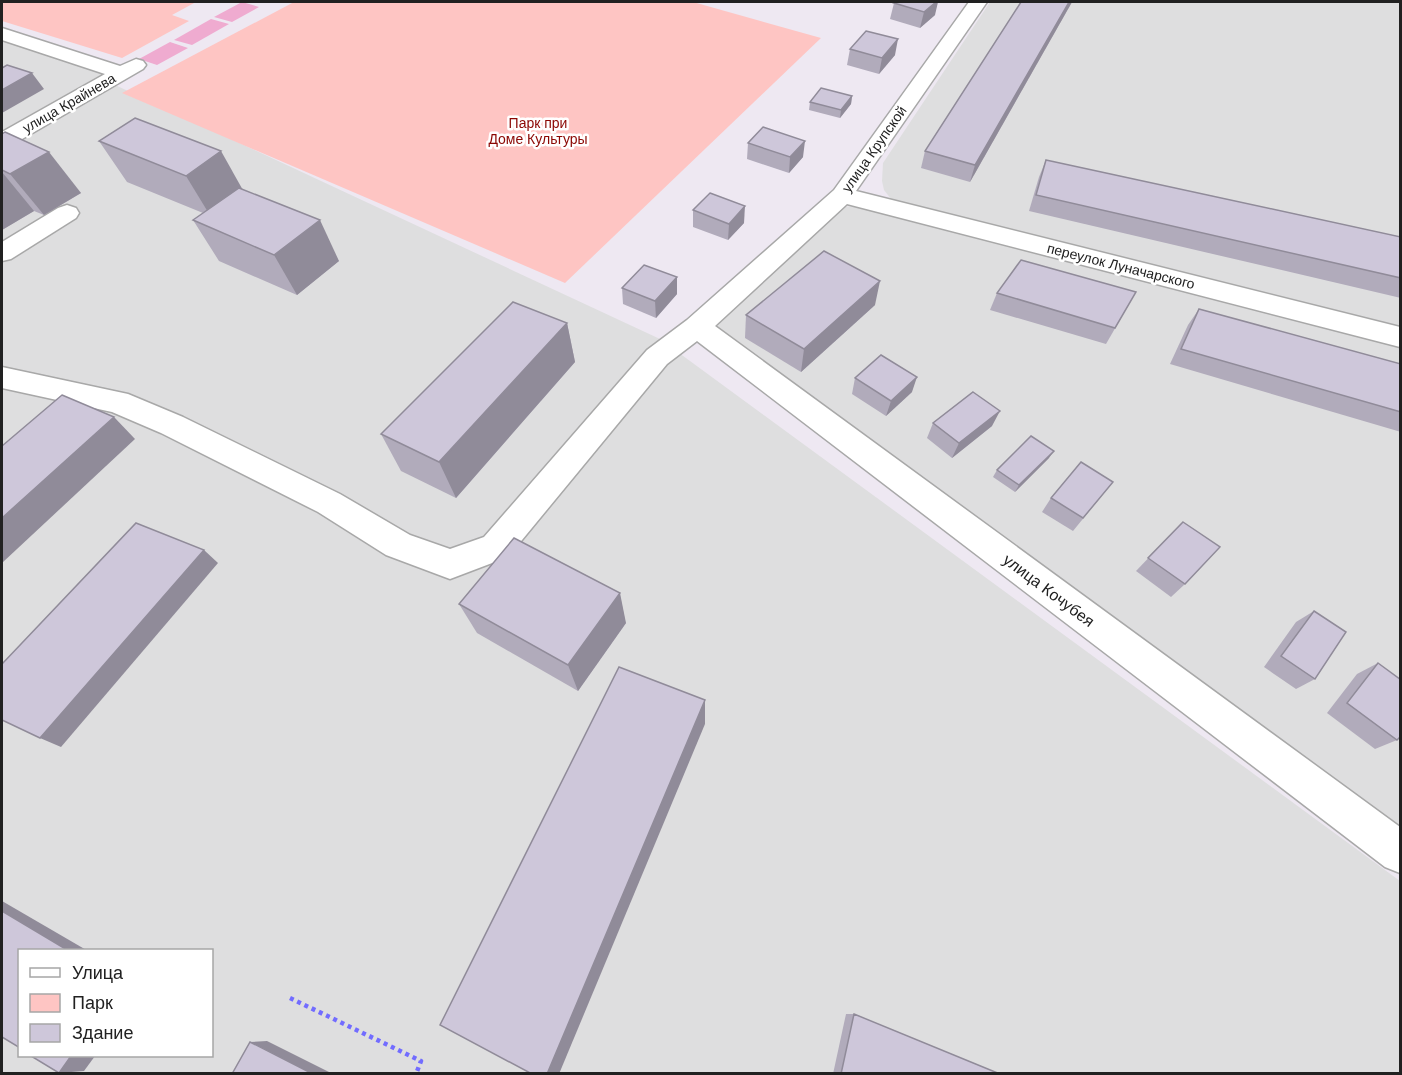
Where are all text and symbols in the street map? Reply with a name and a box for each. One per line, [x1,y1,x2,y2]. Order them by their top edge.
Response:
street label: улица Крайнева [20,70,118,136]
street label: улица Крупской [838,103,910,195]
park label: Парк при Доме Культуры [488,115,588,147]
street label: переулок Луначарского [1045,240,1197,292]
street label: улица Кочубея [1000,551,1097,630]
legend [18,949,213,1057]
text: Улица [72,963,124,983]
text: Парк [72,993,113,1013]
text: Здание [72,1023,133,1043]

